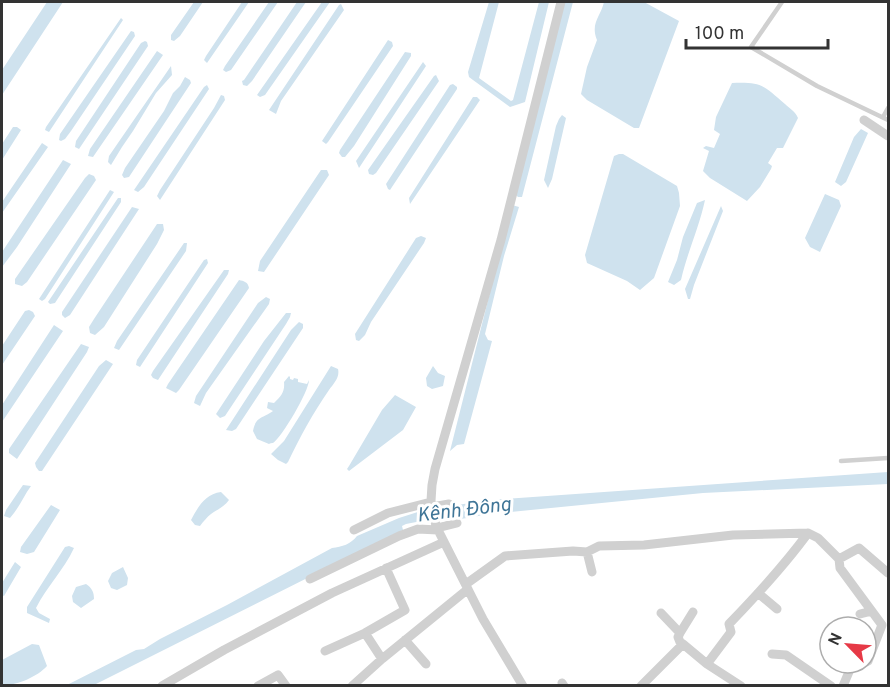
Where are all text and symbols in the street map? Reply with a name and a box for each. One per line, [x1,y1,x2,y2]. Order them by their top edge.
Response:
scale bar [686,12,828,50]
text: 100 m [695,23,744,46]
water label: Kênh Đông [415,492,514,530]
north arrow [818,615,878,675]
text: N [825,630,848,649]

